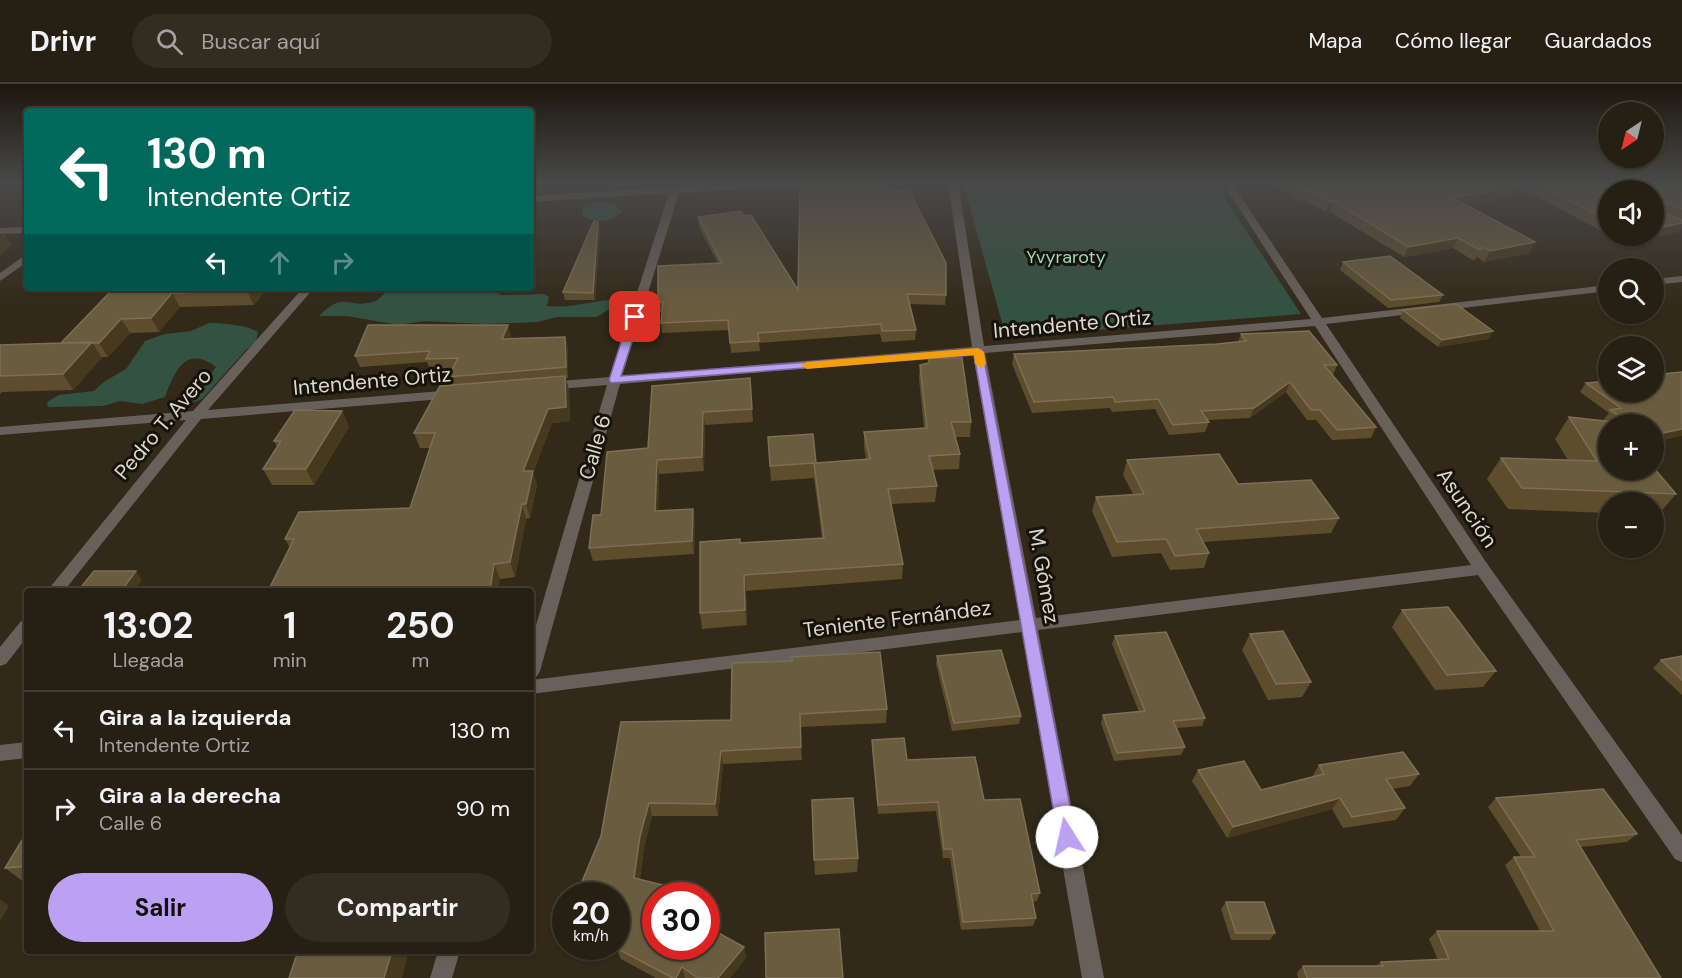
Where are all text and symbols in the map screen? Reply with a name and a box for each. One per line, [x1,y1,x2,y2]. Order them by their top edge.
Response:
search box [132,14,552,68]
text: Drivr [30,23,96,60]
icon: search [153,25,186,58]
text: Buscar aquí [201,27,320,56]
text: Mapa [1308,27,1362,55]
text: Cómo llegar [1395,27,1512,55]
text: Guardados [1545,27,1652,55]
north arrow [1598,102,1664,168]
map controls [1598,102,1664,558]
text: 130 m [147,126,267,181]
icon: left [48,132,126,210]
text: Intendente Ortiz [147,179,351,214]
button: sound [1598,180,1664,246]
park label: Yvyraroty [1026,245,1106,269]
icon: left [200,246,233,279]
icon: ahead [263,246,296,279]
icon: right [326,246,359,279]
button: search [1598,258,1664,324]
pin [609,291,660,342]
icon: arrive [618,300,651,333]
street label: Intendente Ortiz [992,303,1152,345]
button: layers [1598,336,1664,402]
street label: Intendente Ortiz [292,360,452,402]
street label: Pedro T. Avero [108,362,218,486]
street label: Calle 6 [572,411,618,483]
button: + [1598,414,1664,480]
street label: Asunción [1430,463,1504,553]
button: − [1598,492,1664,558]
street label: M. Gómez [1022,526,1066,626]
street label: Teniente Fernández [801,594,993,644]
text: 13:02 [103,602,193,649]
text: 1 [283,602,296,649]
text: 250 [386,602,455,649]
text: Llegada [112,647,184,673]
text: min [273,647,307,673]
text: m [411,647,429,673]
text: Gira a la izquierda [99,703,291,732]
icon: left [48,714,81,747]
text: 130 m [450,716,510,745]
text: Intendente Ortiz [99,732,250,758]
text: Gira a la derecha [99,781,281,810]
icon: right [48,792,81,825]
text: 90 m [456,794,510,823]
position arrow [1035,805,1099,869]
text: Calle 6 [99,810,162,836]
button: Salir [48,873,273,942]
button: Compartir [285,873,510,942]
speed limit sign: 30 [642,882,720,960]
text: 20 [572,894,610,933]
text: km/h [573,926,609,946]

